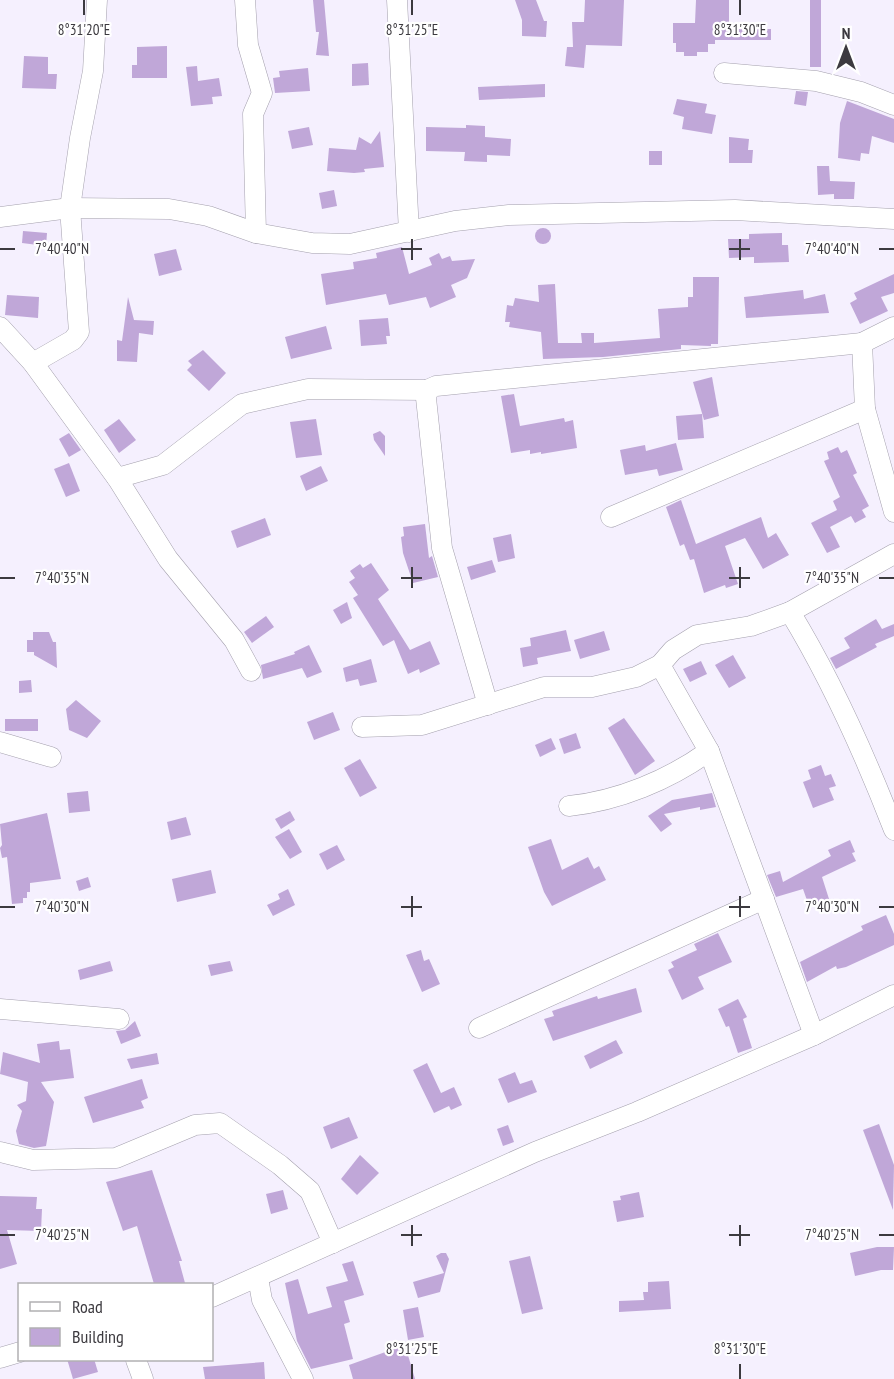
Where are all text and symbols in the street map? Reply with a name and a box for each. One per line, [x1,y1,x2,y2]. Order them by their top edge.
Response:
north arrow [816,18,876,78]
text: 8°31'20"E [58,20,110,39]
text: 8°31'25"E [386,20,438,39]
text: 8°31'30"E [714,20,766,39]
text: N [842,23,850,43]
text: 7°40'40"N [35,239,89,258]
text: 7°40'40"N [805,239,859,258]
text: 7°40'35"N [35,568,89,587]
text: 7°40'35"N [805,568,859,587]
text: 7°40'30"N [35,897,89,916]
text: 7°40'30"N [805,897,859,916]
text: 7°40'25"N [35,1225,89,1244]
text: 7°40'25"N [805,1225,859,1244]
legend [18,1283,213,1361]
text: Road [72,1295,103,1318]
text: Building [72,1325,124,1348]
text: 8°31'25"E [386,1339,438,1358]
text: 8°31'30"E [714,1339,766,1358]

